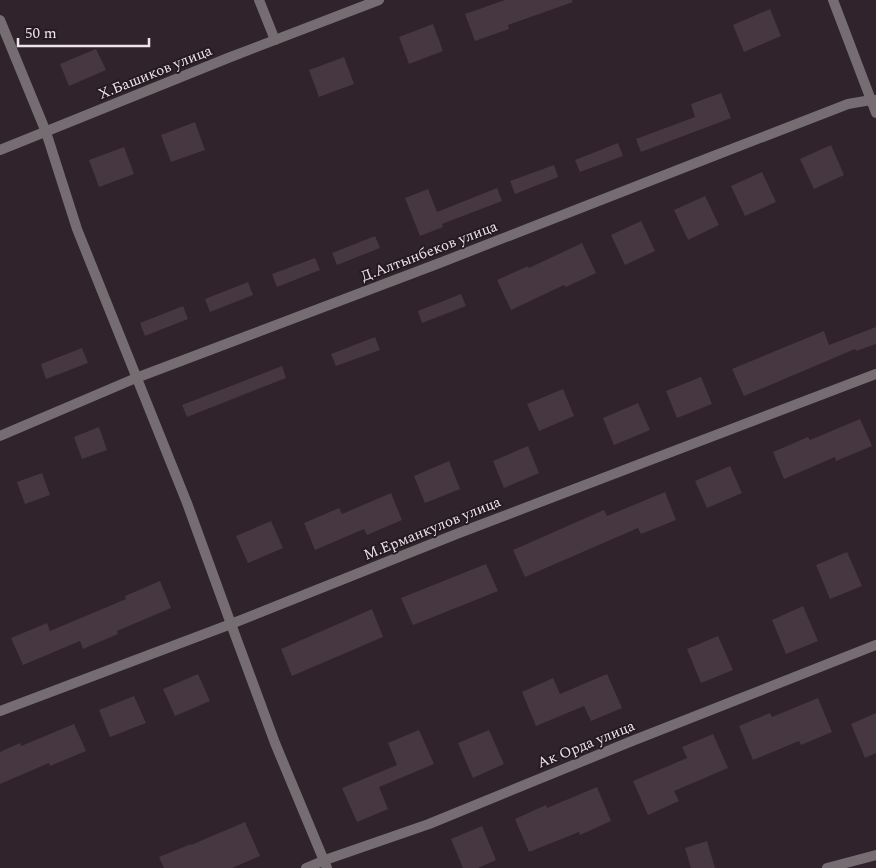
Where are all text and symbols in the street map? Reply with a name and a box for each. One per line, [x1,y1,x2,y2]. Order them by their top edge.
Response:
scale bar [18,15,149,47]
text: 50 m [25,22,57,45]
street label: Х.Башиков улица [95,39,216,106]
street label: Д.Алтынбеков улица [358,215,501,288]
street label: М.Ерманкулов улица [360,490,505,567]
street label: Ак Орда улица [534,714,639,775]

